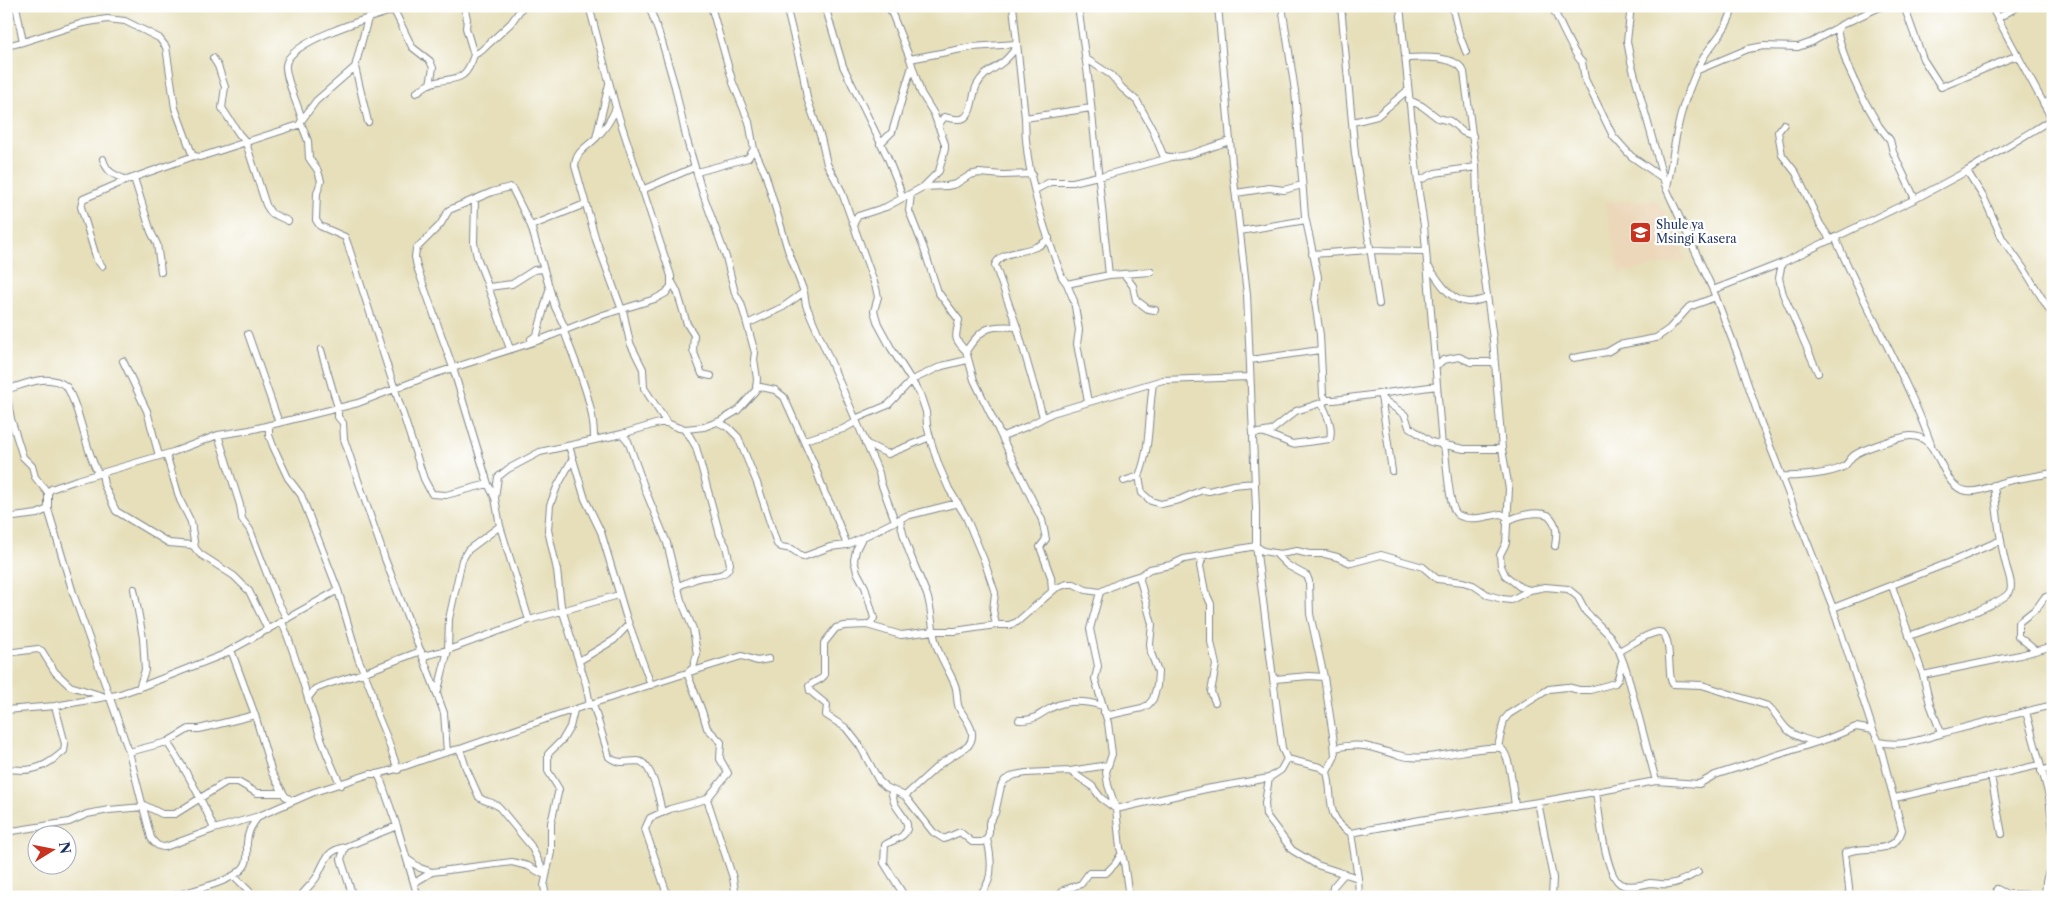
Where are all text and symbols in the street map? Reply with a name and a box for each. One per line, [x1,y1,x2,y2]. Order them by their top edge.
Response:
place label: Shule ya Msingi Kasera [1656,217,1737,246]
school or university icon: Shule ya Msingi Kasera [1628,220,1652,244]
north arrow [28,826,78,876]
text: N [55,840,75,855]

